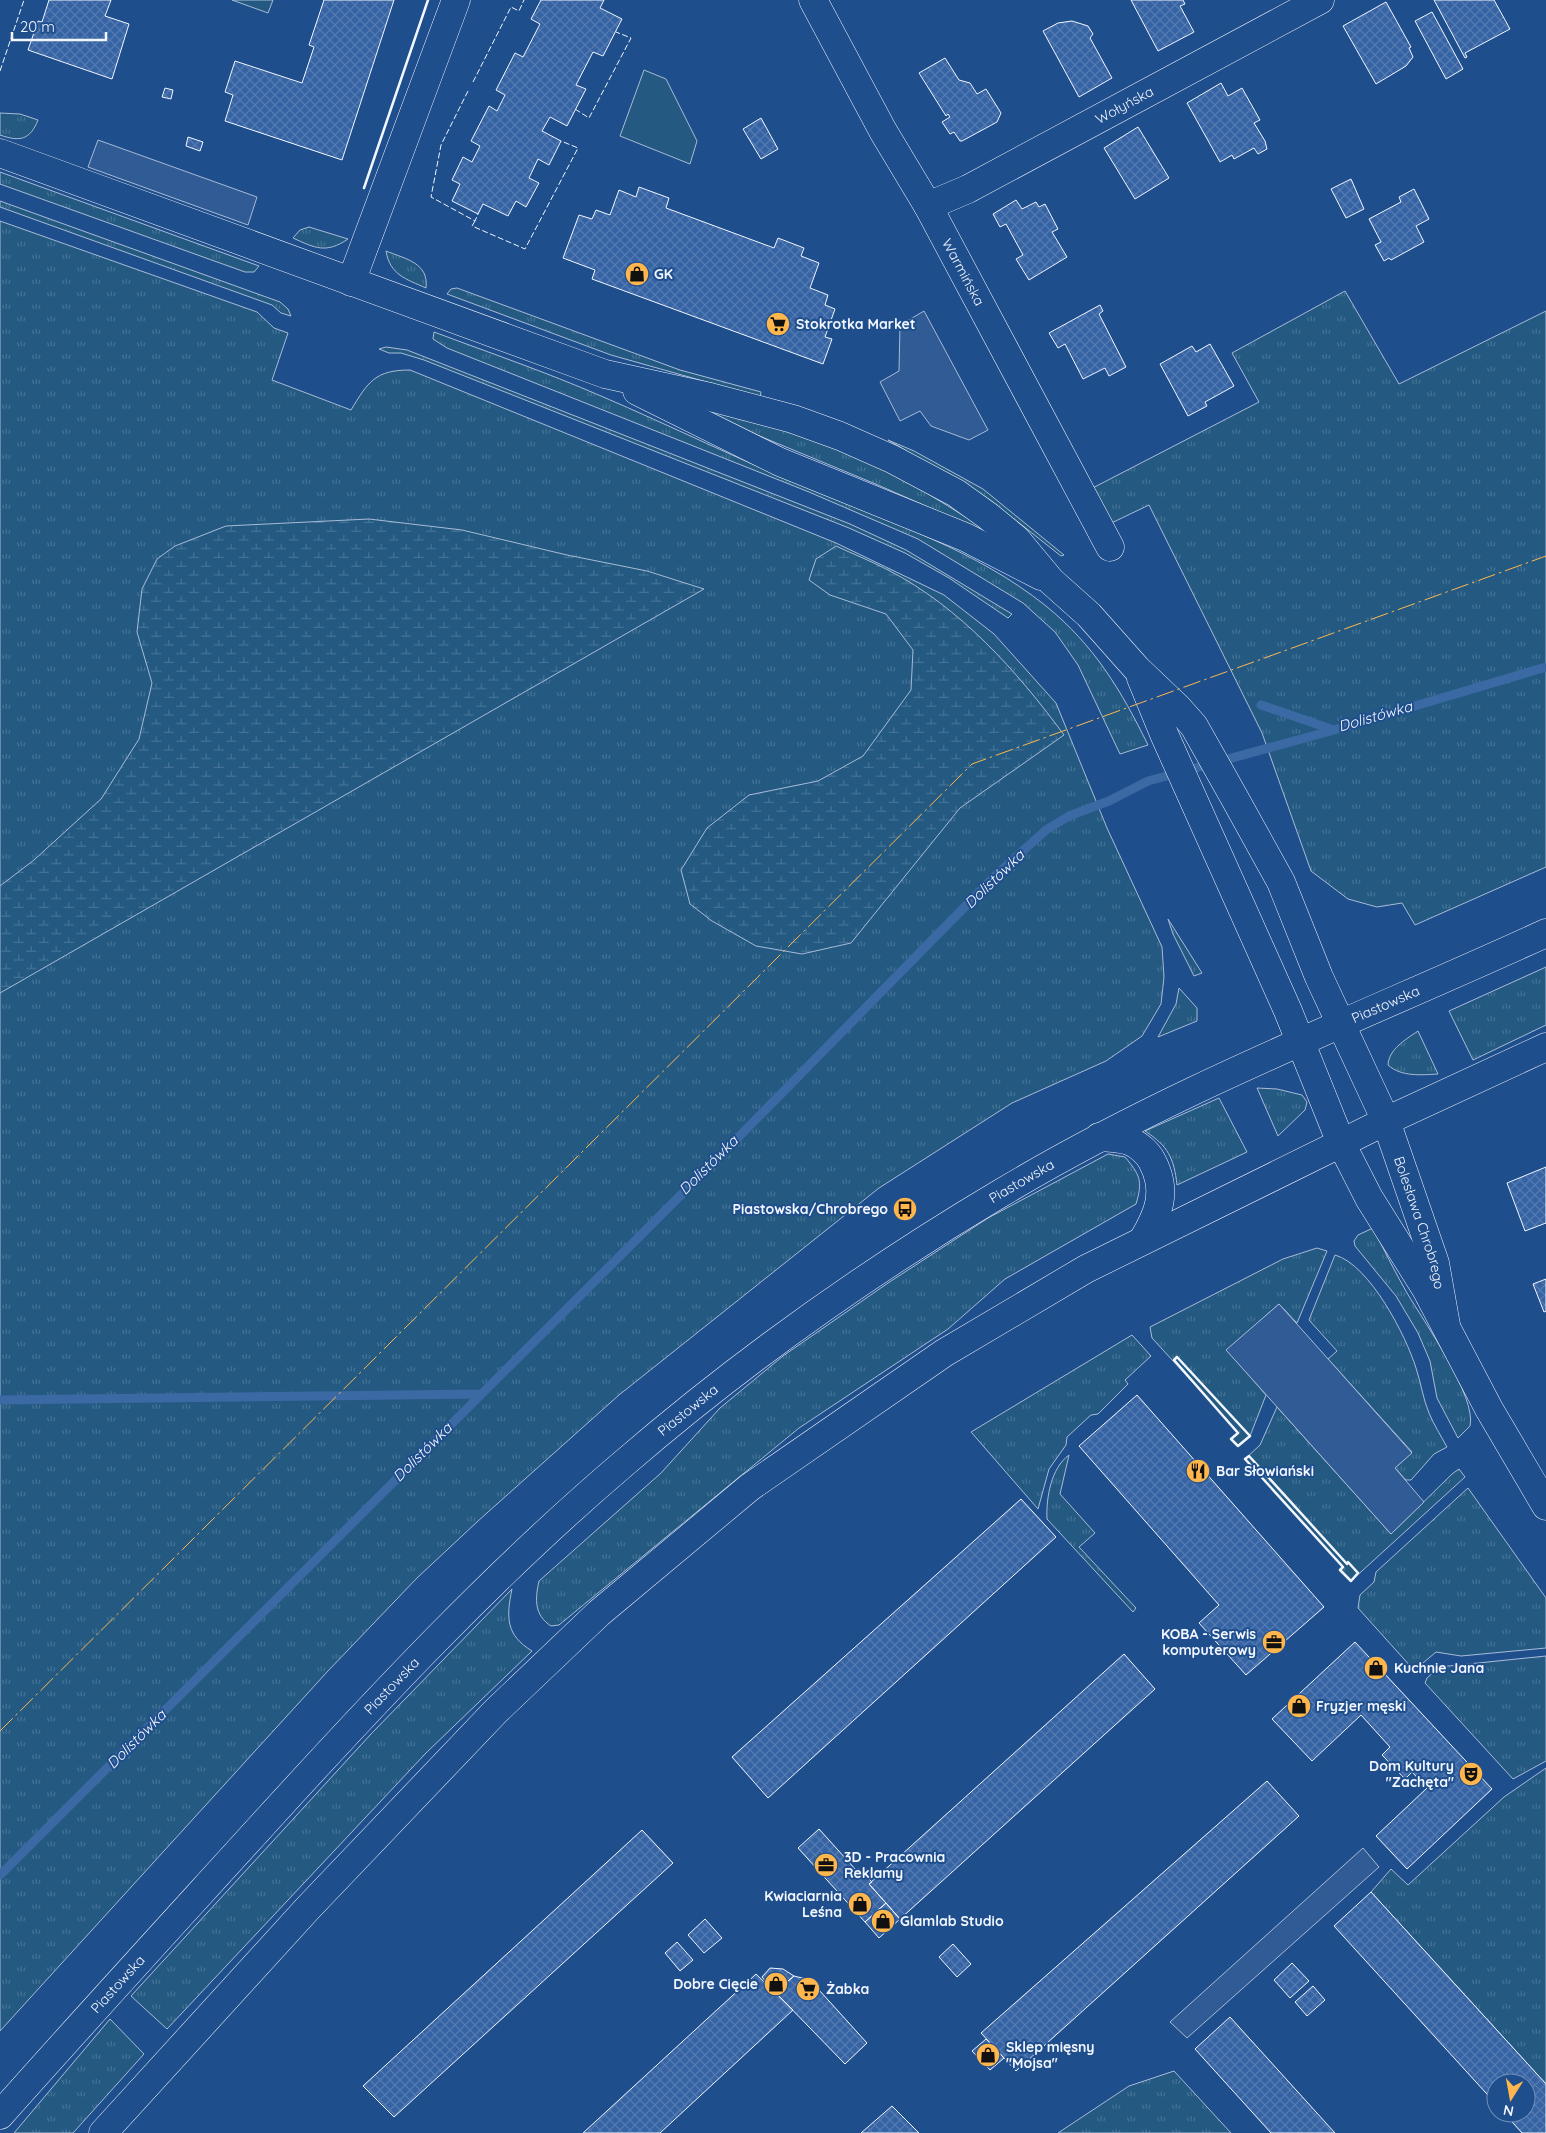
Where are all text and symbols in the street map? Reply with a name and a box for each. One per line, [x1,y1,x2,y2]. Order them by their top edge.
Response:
scale bar [12,10,106,42]
text: 20 m [20,17,55,36]
street label: Wołyńska [1092,82,1157,128]
street label: Warmińska [938,235,989,309]
shop icon: GK [624,261,650,287]
place label: GK [654,265,673,283]
supermarket icon: Stokrotka Market [765,311,791,337]
place label: Stokrotka Market [796,315,916,333]
water label: Dolistówka [1336,696,1415,736]
water label: Dolistówka [960,845,1029,912]
street label: Piastowska [1349,981,1422,1027]
water label: Dolistówka [674,1131,742,1199]
street label: Bolesława Chrobrego [1390,1154,1448,1291]
street label: Piastowska [986,1155,1057,1207]
bus stop icon: Piastowska/Chrobrego [892,1196,918,1222]
place label: Piastowska/Chrobrego [733,1200,888,1218]
street label: Piastowska [654,1380,722,1440]
water label: Dolistówka [388,1418,456,1486]
restaurant icon: Bar Słowiański [1185,1458,1211,1484]
place label: Bar Słowiański [1216,1462,1314,1480]
place label: KOBA - Serwis komputerowy [1161,1625,1256,1659]
office icon: KOBA - Serwis komputerowy [1261,1629,1287,1655]
street label: Piastowska [360,1653,423,1718]
shop icon: Kuchnie Jana [1363,1655,1389,1681]
place label: Kuchnie Jana [1394,1659,1484,1677]
shop icon: Fryzjer męski [1286,1693,1312,1719]
place label: Fryzjer męski [1316,1697,1406,1715]
water label: Dolistówka [102,1705,170,1773]
place label: Dom Kultury "Zachęta" [1369,1757,1454,1791]
theatre icon: Dom Kultury "Zachęta" [1458,1761,1484,1787]
place label: 3D - Pracownia Reklamy [844,1848,945,1882]
office icon: 3D - Pracownia Reklamy [813,1852,839,1878]
place label: Kwiaciarnia Leśna [764,1887,842,1921]
shop icon: Kwiaciarnia Leśna [847,1891,873,1917]
shop icon: Glamlab Studio [870,1908,896,1934]
place label: Glamlab Studio [900,1912,1004,1930]
street label: Piastowska [87,1951,149,2017]
shop icon: Dobre Cięcie [763,1971,789,1997]
place label: Dobre Cięcie [673,1975,758,1993]
supermarket icon: Żabka [795,1976,821,2002]
place label: Żabka [826,1980,869,1998]
place label: Sklep mięsny "Mojsa" [1006,2038,1095,2072]
shop icon: Sklep mięsny "Mojsa" [975,2042,1001,2068]
north arrow [1486,2073,1536,2123]
text: N [1502,2101,1515,2121]

